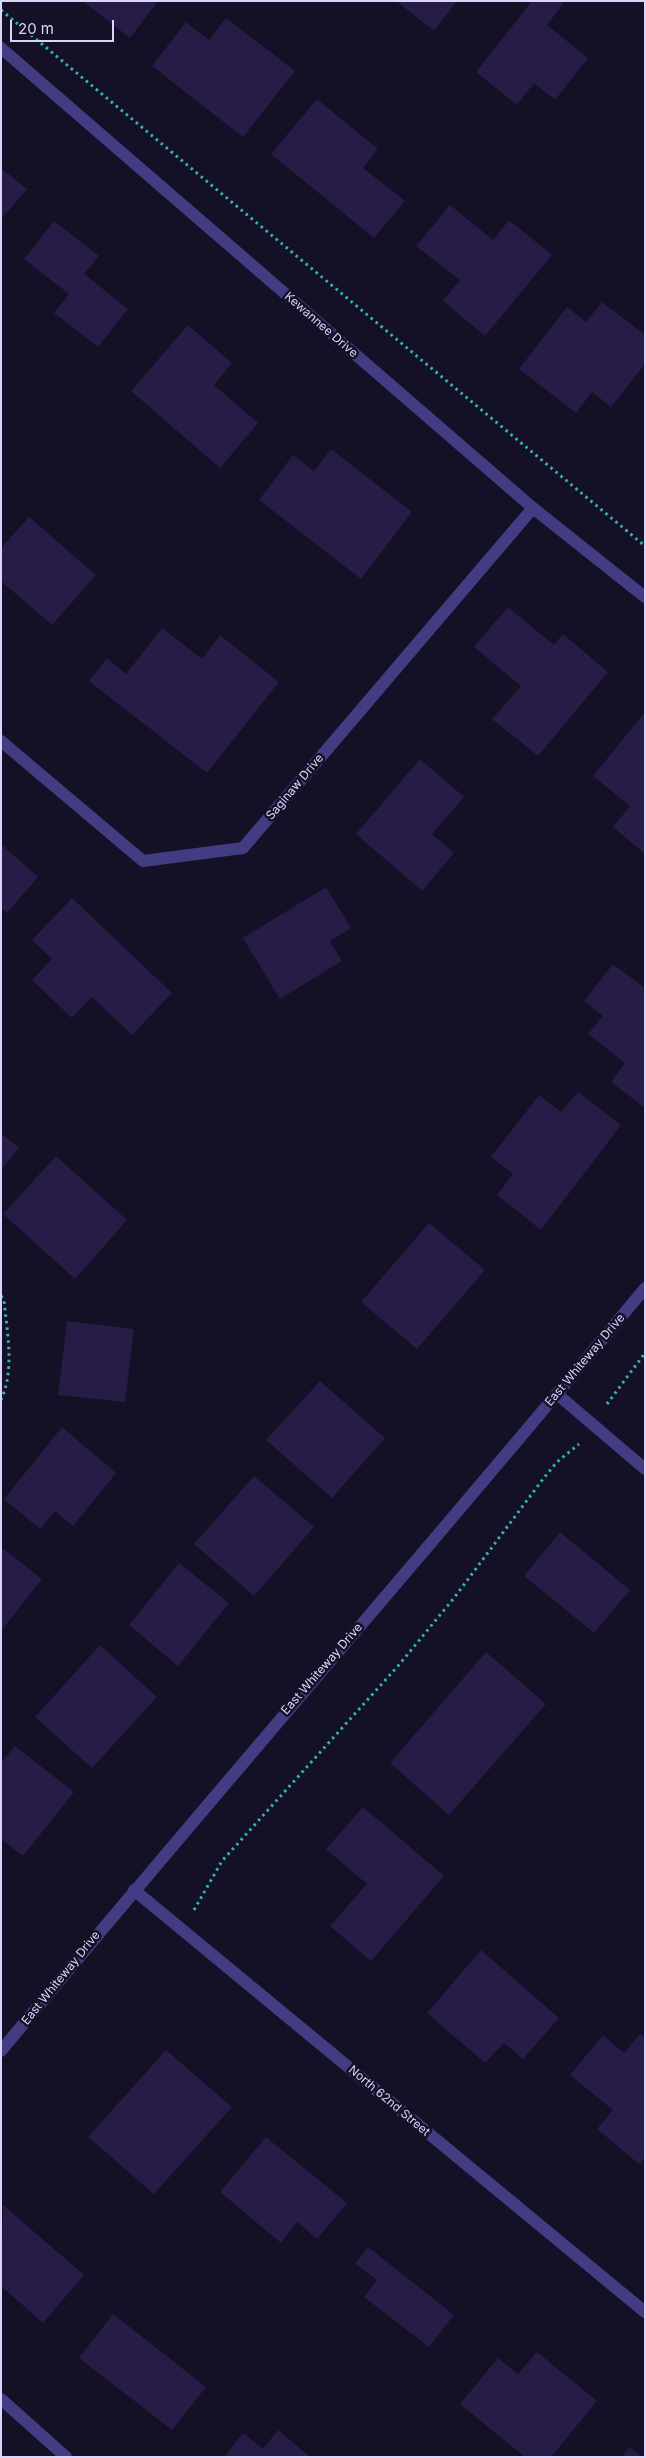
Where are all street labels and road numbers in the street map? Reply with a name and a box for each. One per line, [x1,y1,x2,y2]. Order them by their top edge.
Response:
street label: Kewannee Drive [281,289,361,361]
street label: Saginaw Drive [263,751,327,823]
street label: East Whiteway Drive [542,1311,628,1409]
street label: East Whiteway Drive [278,1620,366,1718]
street label: East Whiteway Drive [19,1928,103,2028]
street label: North 62nd Street [345,2063,433,2139]

